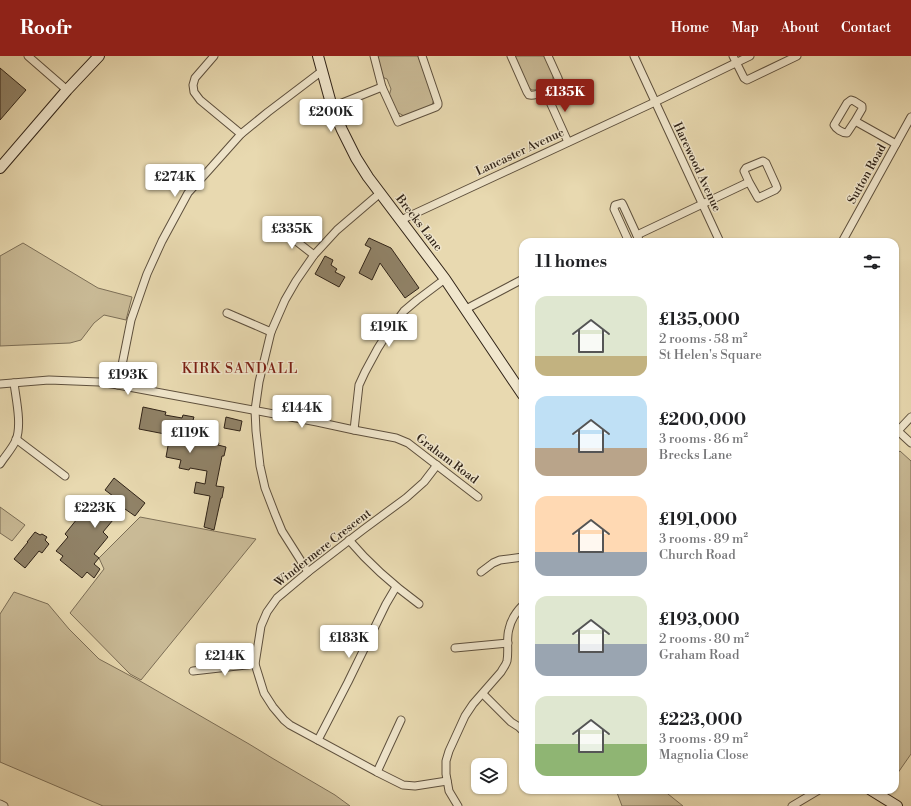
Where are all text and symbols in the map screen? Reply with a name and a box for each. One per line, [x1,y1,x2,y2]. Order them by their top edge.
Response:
text: Roofr [20,16,72,40]
text: Home [671,19,709,37]
text: Map [731,19,759,37]
text: About [781,19,819,37]
text: Contact [841,19,891,37]
pin: £135K [537,79,593,113]
text: £135K [545,84,585,100]
pin: £200K [303,99,359,133]
text: £200K [309,104,353,120]
street label: Harewood Avenue [670,120,724,214]
street label: Lancaster Avenue [473,125,567,179]
street label: Sutton Road [844,141,890,207]
pin: £274K [147,164,203,198]
text: £274K [154,169,196,185]
street label: Brecks Lane [392,191,446,254]
pin: £335K [264,216,320,250]
text: £335K [271,221,313,237]
text: 11 homes [535,251,607,273]
icon: filters [861,251,883,273]
text: £135,000 [659,309,740,331]
icon: home [567,312,615,360]
pin: £191K [361,314,417,348]
text: £191K [370,319,408,335]
text: 2 rooms · 58 m² [659,331,748,347]
text: St Helen's Square [659,347,762,363]
district label: KIRK SANDALL [182,360,298,378]
pin: £193K [100,362,156,396]
text: £193K [108,367,148,383]
pin: £144K [274,395,330,429]
text: £144K [281,400,323,416]
text: £200,000 [659,409,746,431]
icon: home [567,412,615,460]
pin: £119K [162,420,218,454]
text: £119K [171,425,209,441]
street label: Graham Road [413,431,481,487]
text: 3 rooms · 86 m² [659,431,748,447]
text: Brecks Lane [659,447,732,463]
pin: £223K [67,495,123,529]
text: £223K [74,500,116,516]
street label: Windermere Crescent [271,505,375,591]
text: £191,000 [659,509,737,531]
icon: home [567,512,615,560]
text: 3 rooms · 89 m² [659,531,748,547]
text: Church Road [659,547,736,563]
text: £193,000 [659,609,740,631]
icon: home [567,612,615,660]
pin: £183K [321,625,377,659]
text: £183K [329,630,369,646]
text: 2 rooms · 80 m² [659,631,749,647]
pin: £214K [197,643,253,677]
text: Graham Road [659,647,739,663]
text: £214K [205,648,245,664]
text: £223,000 [659,709,742,731]
icon: home [567,712,615,760]
text: 3 rooms · 89 m² [659,731,748,747]
text: Magnolia Close [659,747,749,763]
map controls [471,758,507,794]
button: layers [471,758,507,794]

